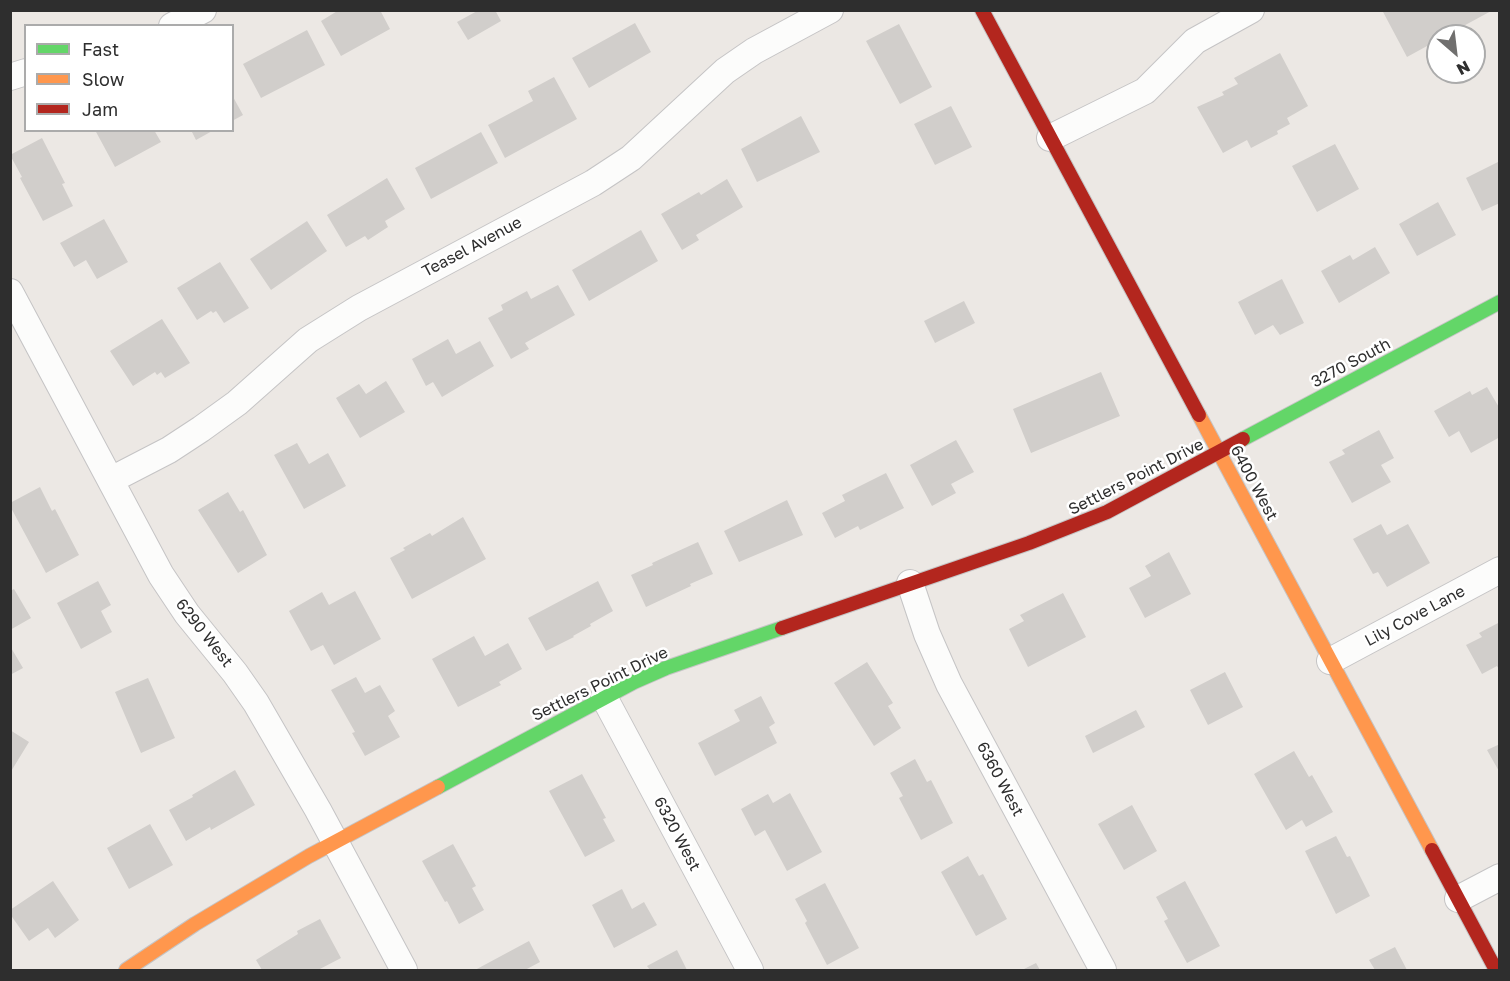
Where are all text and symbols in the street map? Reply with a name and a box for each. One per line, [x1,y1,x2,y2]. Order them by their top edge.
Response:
legend [24,24,234,132]
north arrow [1426,24,1486,84]
text: Fast [82,38,119,60]
text: N [1453,56,1474,80]
text: Slow [82,68,124,90]
text: Jam [82,98,118,120]
street label: Teasel Avenue [419,213,525,281]
street label: 3270 South [1308,334,1394,392]
street label: Settlers Point Drive [1065,435,1207,519]
street label: 6400 West [1226,442,1282,524]
street label: Lily Cove Lane [1362,582,1468,650]
street label: 6290 West [171,595,237,671]
street label: Settlers Point Drive [529,643,671,725]
street label: 6360 West [972,739,1028,819]
street label: 6320 West [649,794,705,874]

